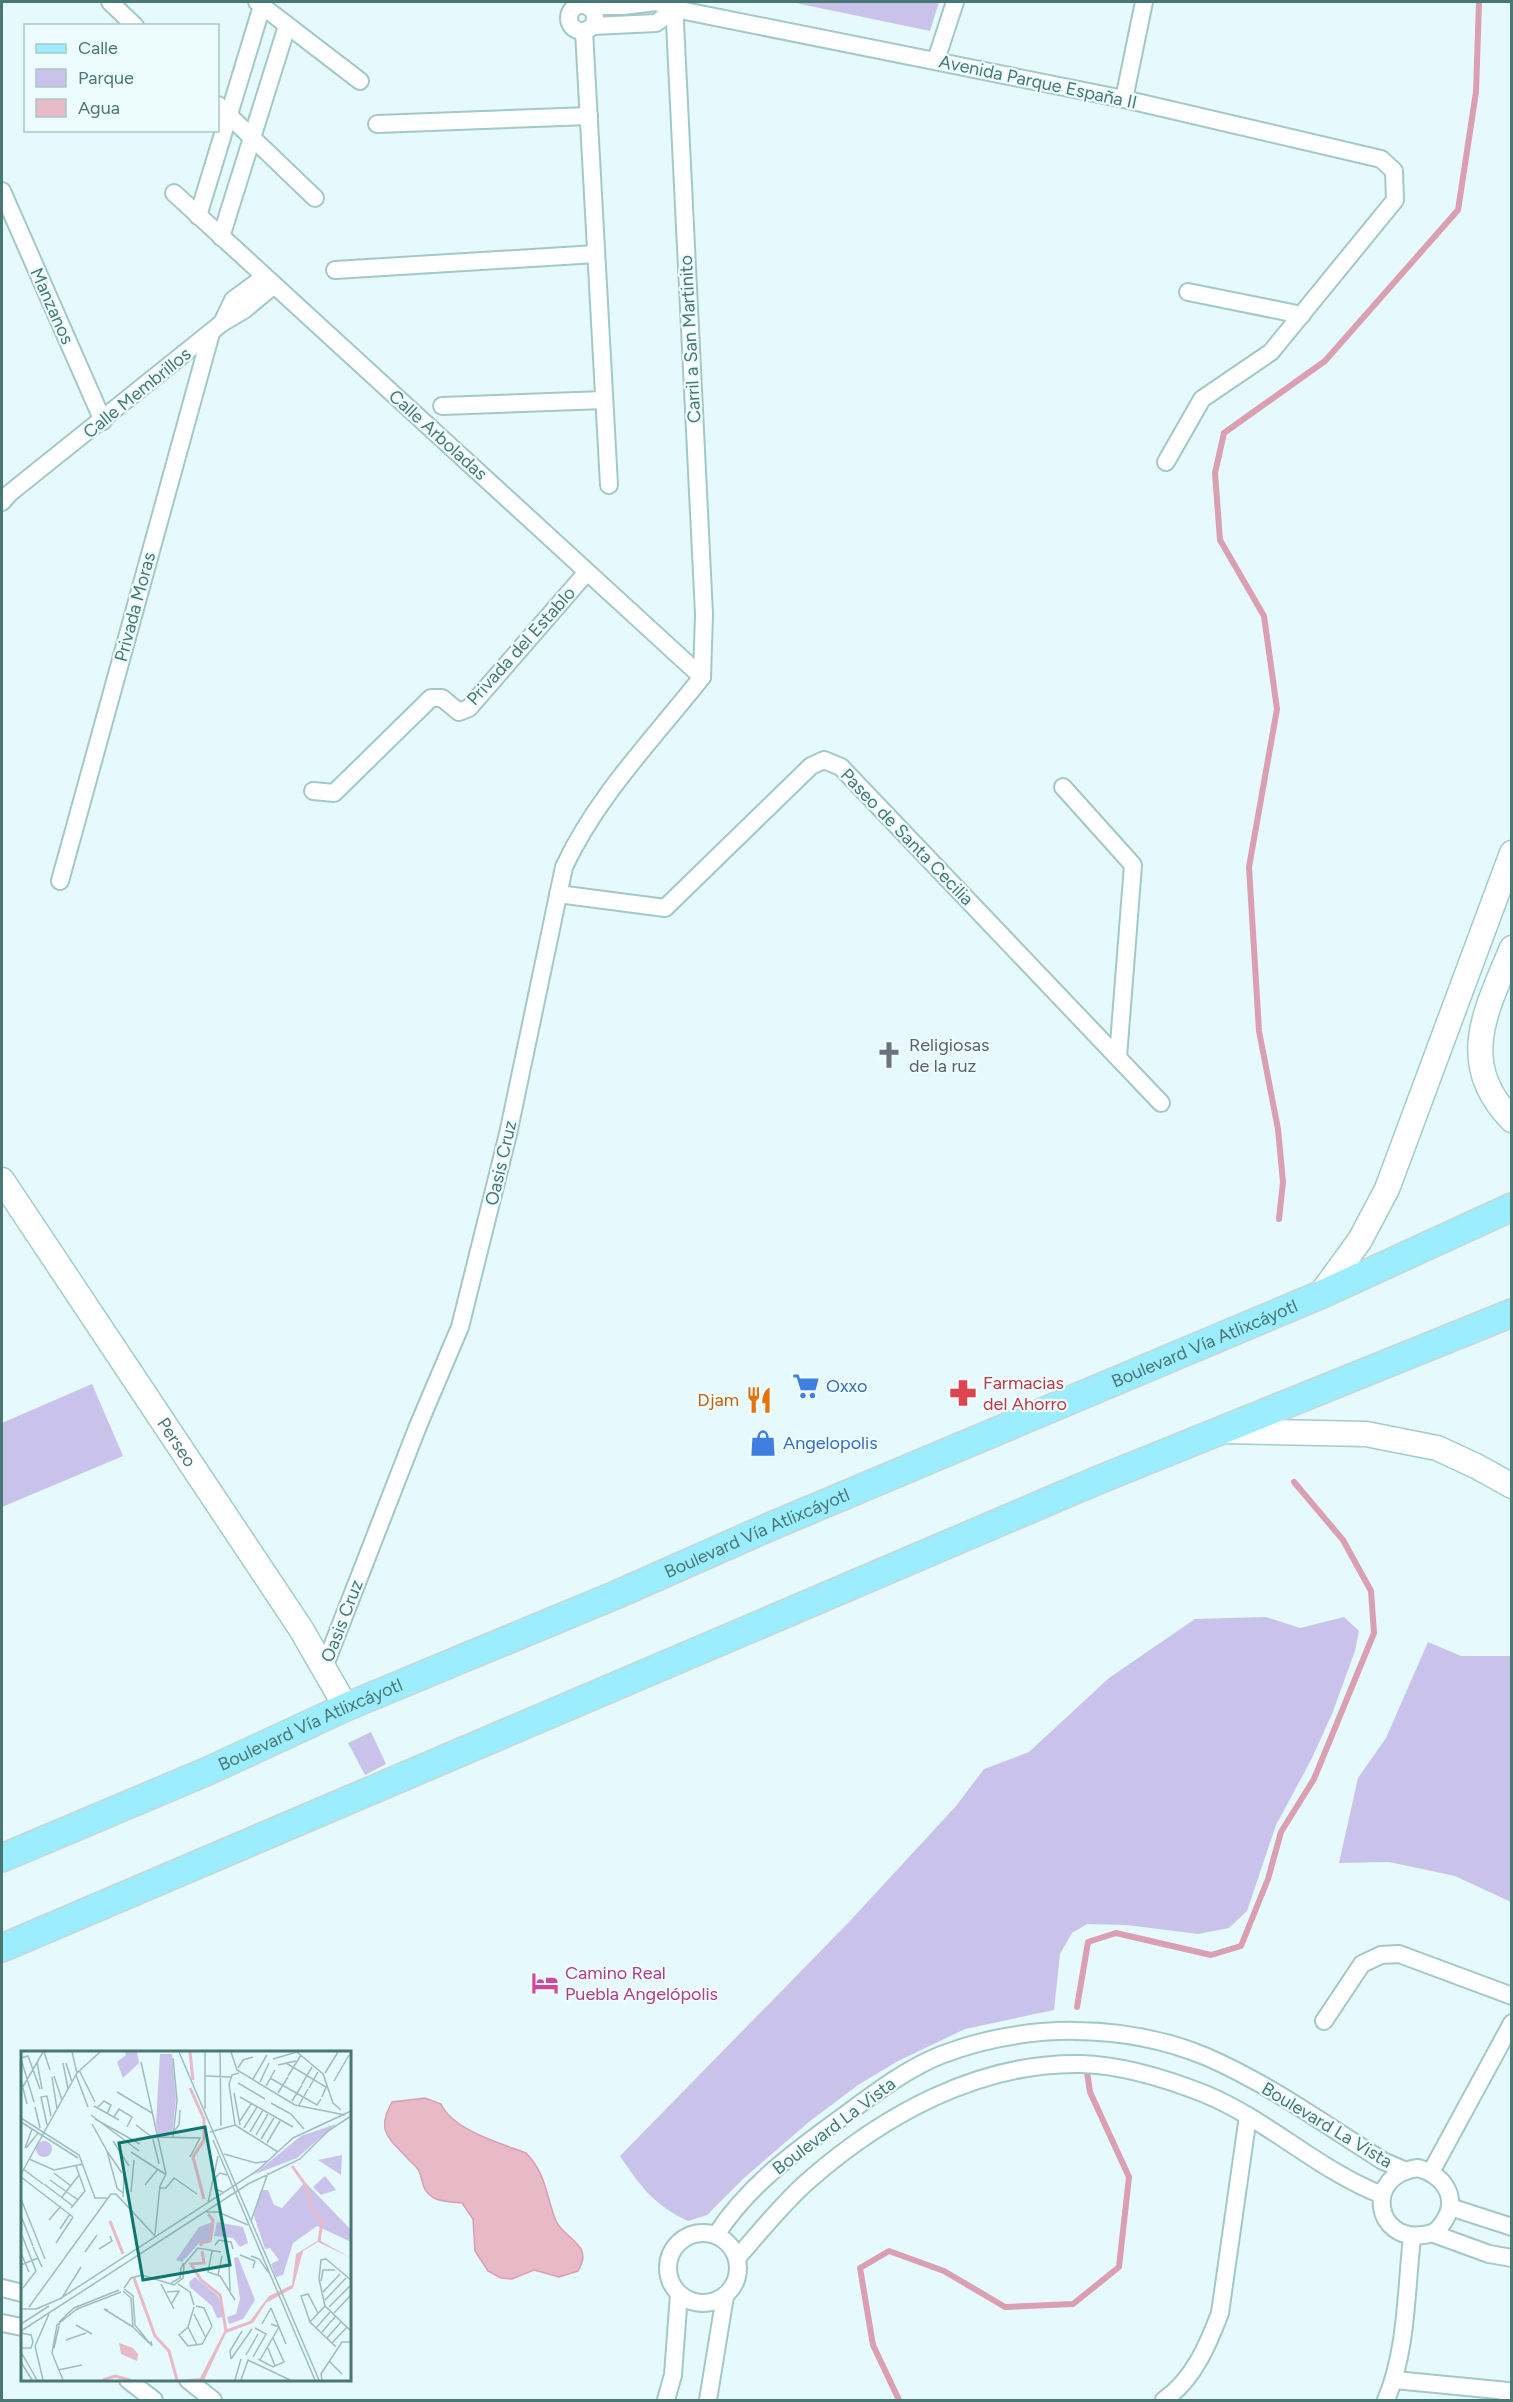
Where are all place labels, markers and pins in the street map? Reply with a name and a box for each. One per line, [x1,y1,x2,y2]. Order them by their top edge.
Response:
place label: Religiosas de la ruz [909,1034,989,1077]
church icon: Religiosas de la ruz [874,1040,904,1070]
supermarket icon: Oxxo [791,1371,821,1401]
place label: Farmacias del Ahorro [983,1372,1067,1415]
place label: Oxxo [826,1375,867,1397]
pharmacy icon: Farmacias del Ahorro [948,1378,978,1408]
restaurant icon: Djam [744,1385,774,1415]
place label: Djam [697,1389,739,1411]
shop icon: Angelopolis [748,1428,778,1458]
place label: Angelopolis [783,1432,878,1454]
place label: Camino Real Puebla Angelópolis [565,1962,718,2005]
hotel icon: Camino Real Puebla Angelópolis [530,1968,560,1998]

